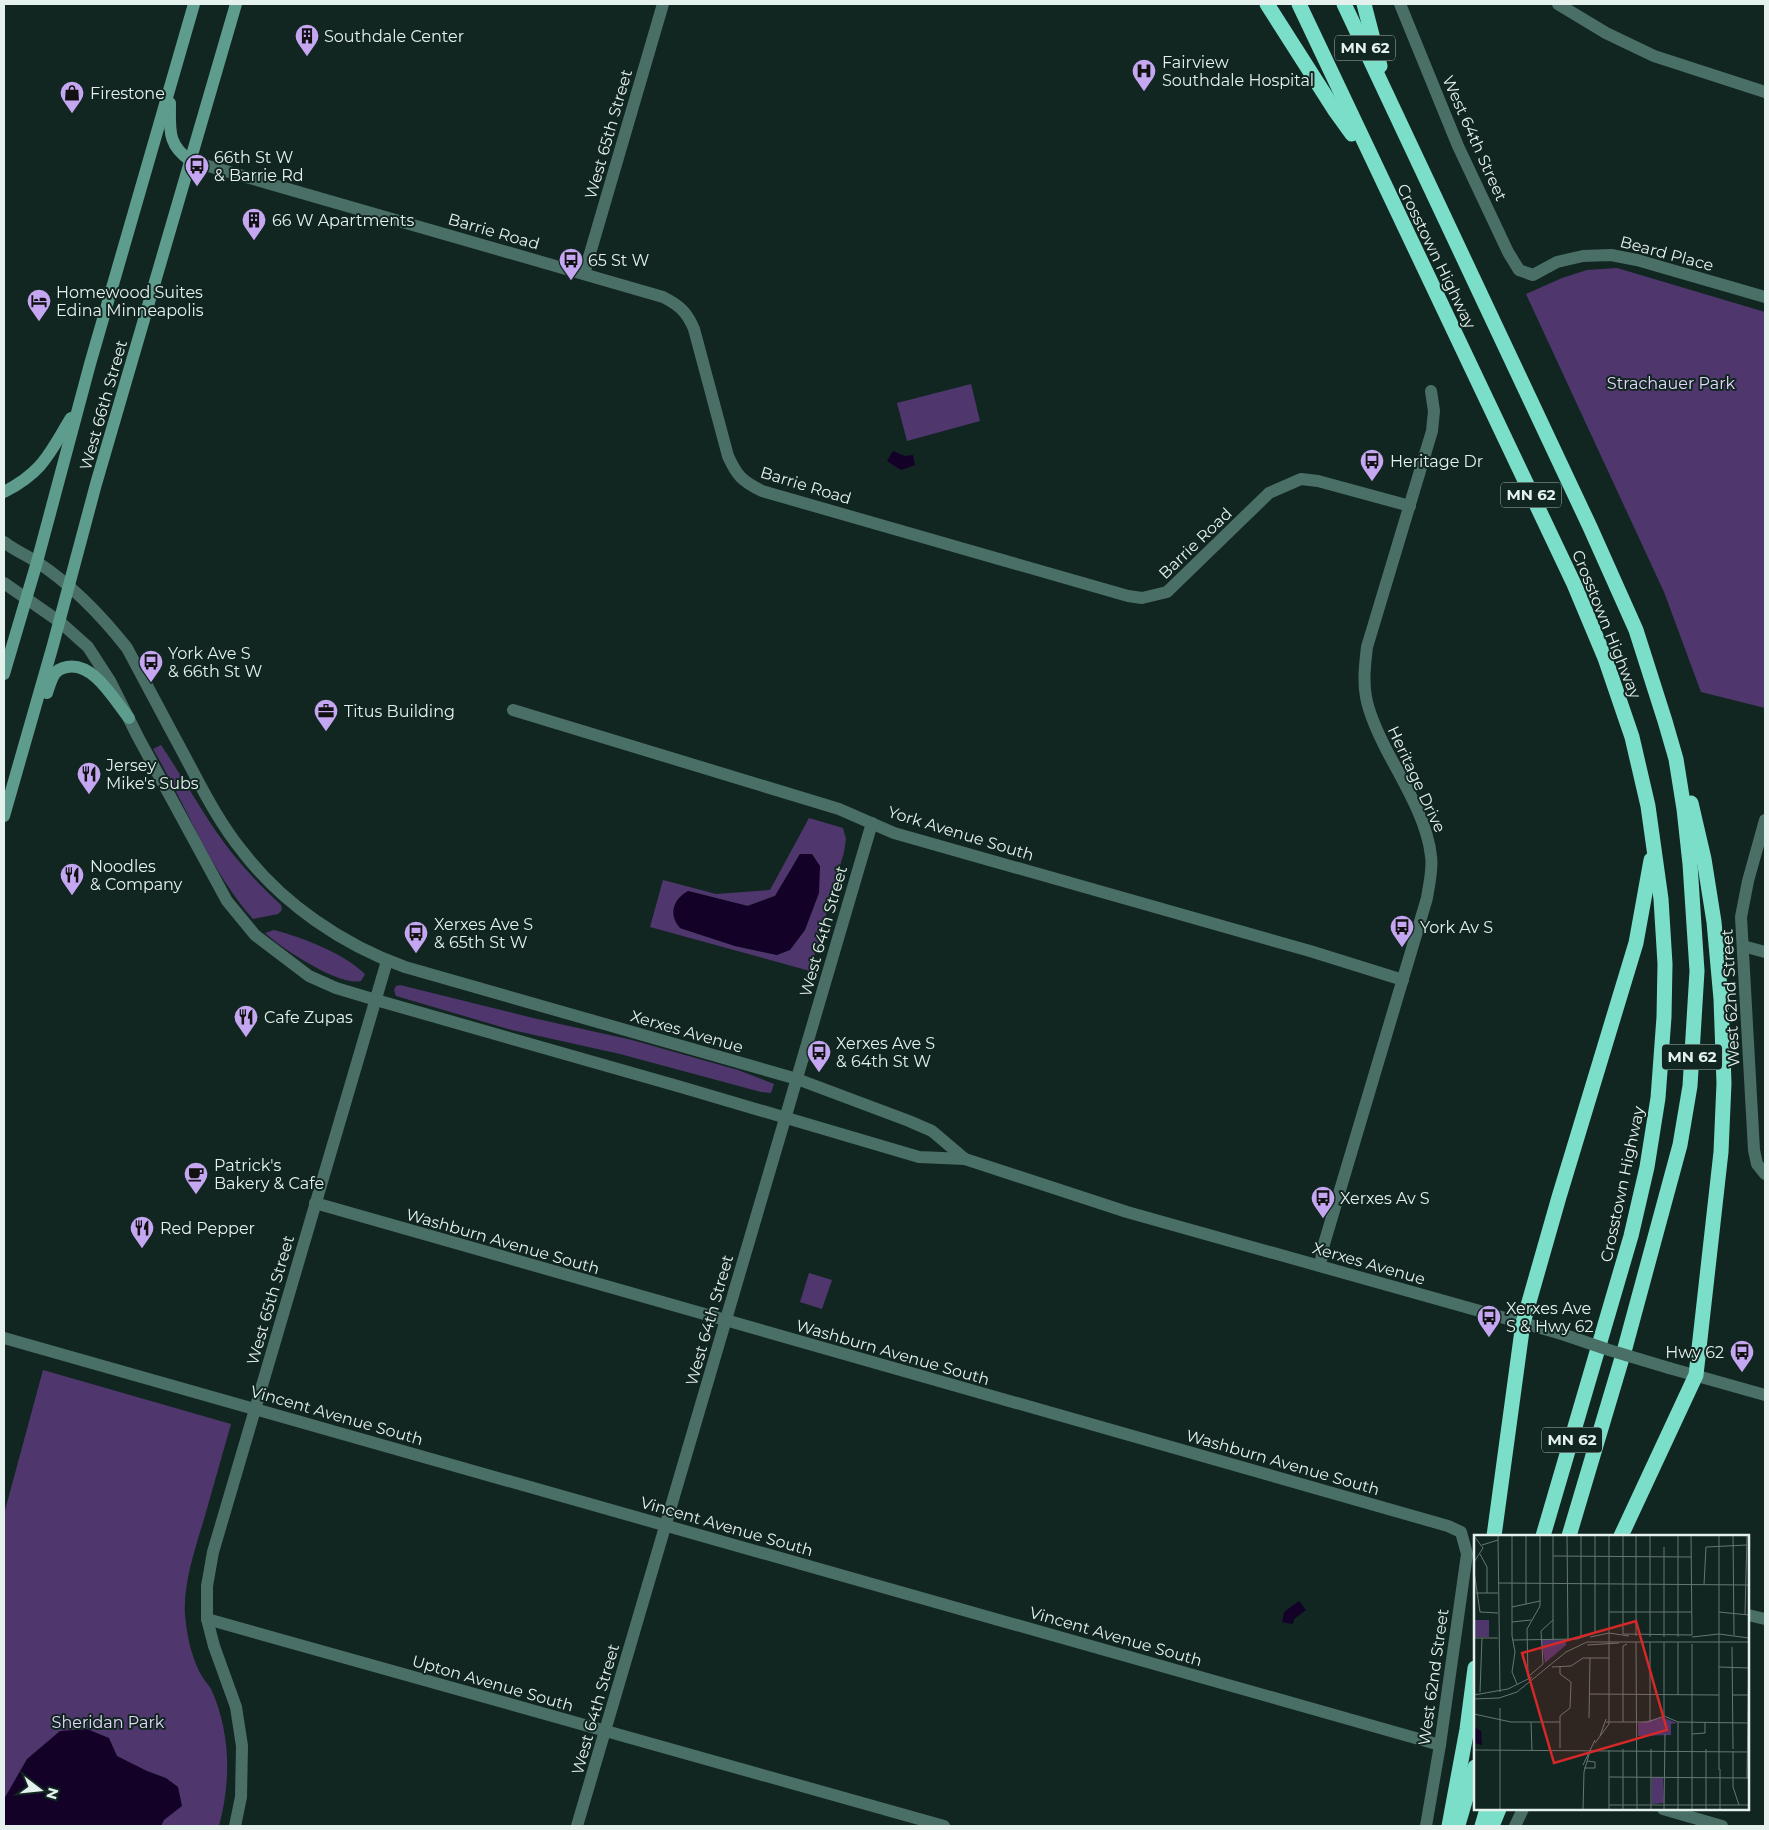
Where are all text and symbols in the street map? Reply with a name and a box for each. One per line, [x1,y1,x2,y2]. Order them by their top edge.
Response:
building icon: Southdale Center [294,23,320,57]
place label: Southdale Center [324,27,464,46]
road number: MN 62 [1335,36,1395,60]
place label: Fairview Southdale Hospital [1162,53,1314,90]
hospital icon: Fairview Southdale Hospital [1131,58,1157,92]
street label: West 65th Street [581,67,636,201]
street label: West 64th Street [1438,73,1511,204]
shop icon: Firestone [59,80,85,114]
place label: Firestone [90,84,165,103]
place label: 66th St W & Barrie Rd [214,148,304,185]
bus stop icon: 66th St W & Barrie Rd [184,153,210,187]
street label: Crosstown Highway [1393,181,1480,332]
building icon: 66 W Apartments [241,207,267,241]
street label: Barrie Road [446,209,542,254]
place label: 66 W Apartments [272,211,414,230]
street label: Beard Place [1618,232,1716,275]
bus stop icon: 65 St W [558,247,584,281]
place label: 65 St W [588,251,650,270]
place label: Homewood Suites Edina Minneapolis [56,283,204,320]
hotel icon: Homewood Suites Edina Minneapolis [26,288,52,322]
street label: West 66th Street [76,337,131,472]
park label: Strachauer Park [1607,374,1736,393]
bus stop icon: Heritage Dr [1359,448,1385,482]
place label: Heritage Dr [1390,452,1483,471]
street label: Barrie Road [758,463,854,508]
road number: MN 62 [1501,482,1561,508]
street label: Barrie Road [1155,504,1236,583]
street label: Crosstown Highway [1568,547,1645,702]
place label: York Ave S & 66th St W [168,644,262,681]
bus stop icon: York Ave S & 66th St W [138,649,164,683]
office icon: Titus Building [313,698,339,732]
place label: Titus Building [344,702,455,721]
street label: Heritage Drive [1384,723,1450,836]
place label: Jersey Mike's Subs [105,756,199,793]
restaurant icon: Jersey Mike's Subs [76,761,102,795]
street label: York Avenue South [885,802,1036,865]
place label: Noodles & Company [90,857,183,894]
restaurant icon: Noodles & Company [59,862,85,896]
street label: West 64th Street [796,863,851,999]
bus stop icon: York Av S [1389,914,1415,948]
place label: Xerxes Ave S & 65th St W [434,915,533,952]
place label: York Av S [1420,918,1493,937]
bus stop icon: Xerxes Ave S & 65th St W [403,920,429,954]
street label: West 62nd Street [1717,928,1744,1067]
restaurant icon: Cafe Zupas [233,1004,259,1038]
street label: Xerxes Avenue [628,1006,745,1057]
place label: Cafe Zupas [264,1008,353,1027]
place label: Xerxes Ave S & 64th St W [836,1034,935,1071]
bus stop icon: Xerxes Ave S & 64th St W [806,1039,832,1073]
road number: MN 62 [1662,1044,1722,1070]
street label: Crosstown Highway [1597,1104,1648,1264]
place label: Patrick's Bakery & Cafe [214,1156,324,1193]
cafe icon: Patrick's Bakery & Cafe [183,1161,209,1195]
bus stop icon: Xerxes Av S [1310,1185,1336,1219]
place label: Xerxes Av S [1340,1189,1430,1208]
street label: Washburn Avenue South [404,1205,602,1278]
restaurant icon: Red Pepper [129,1215,155,1249]
place label: Red Pepper [160,1219,255,1238]
street label: West 65th Street [243,1233,298,1367]
street label: Xerxes Avenue [1310,1238,1427,1289]
street label: West 64th Street [682,1252,737,1388]
place label: Xerxes Ave S & Hwy 62 [1506,1299,1594,1336]
bus stop icon: Xerxes Ave S & Hwy 62 [1476,1304,1502,1338]
street label: Washburn Avenue South [794,1316,992,1389]
bus stop icon: Hwy 62 [1729,1339,1755,1373]
place label: Hwy 62 [1665,1343,1724,1362]
street label: Vincent Avenue South [248,1382,425,1449]
street label: Washburn Avenue South [1184,1426,1382,1499]
road number: MN 62 [1542,1428,1602,1452]
street label: Vincent Avenue South [638,1493,815,1560]
inset map [1474,1535,1749,1810]
street label: Vincent Avenue South [1027,1603,1204,1670]
street label: West 62nd Street [1414,1607,1453,1747]
street label: West 64th Street [568,1641,623,1777]
street label: Upton Avenue South [410,1651,576,1716]
park label: Sheridan Park [52,1713,165,1732]
north arrow [15,1765,65,1815]
text: N [42,1786,63,1802]

